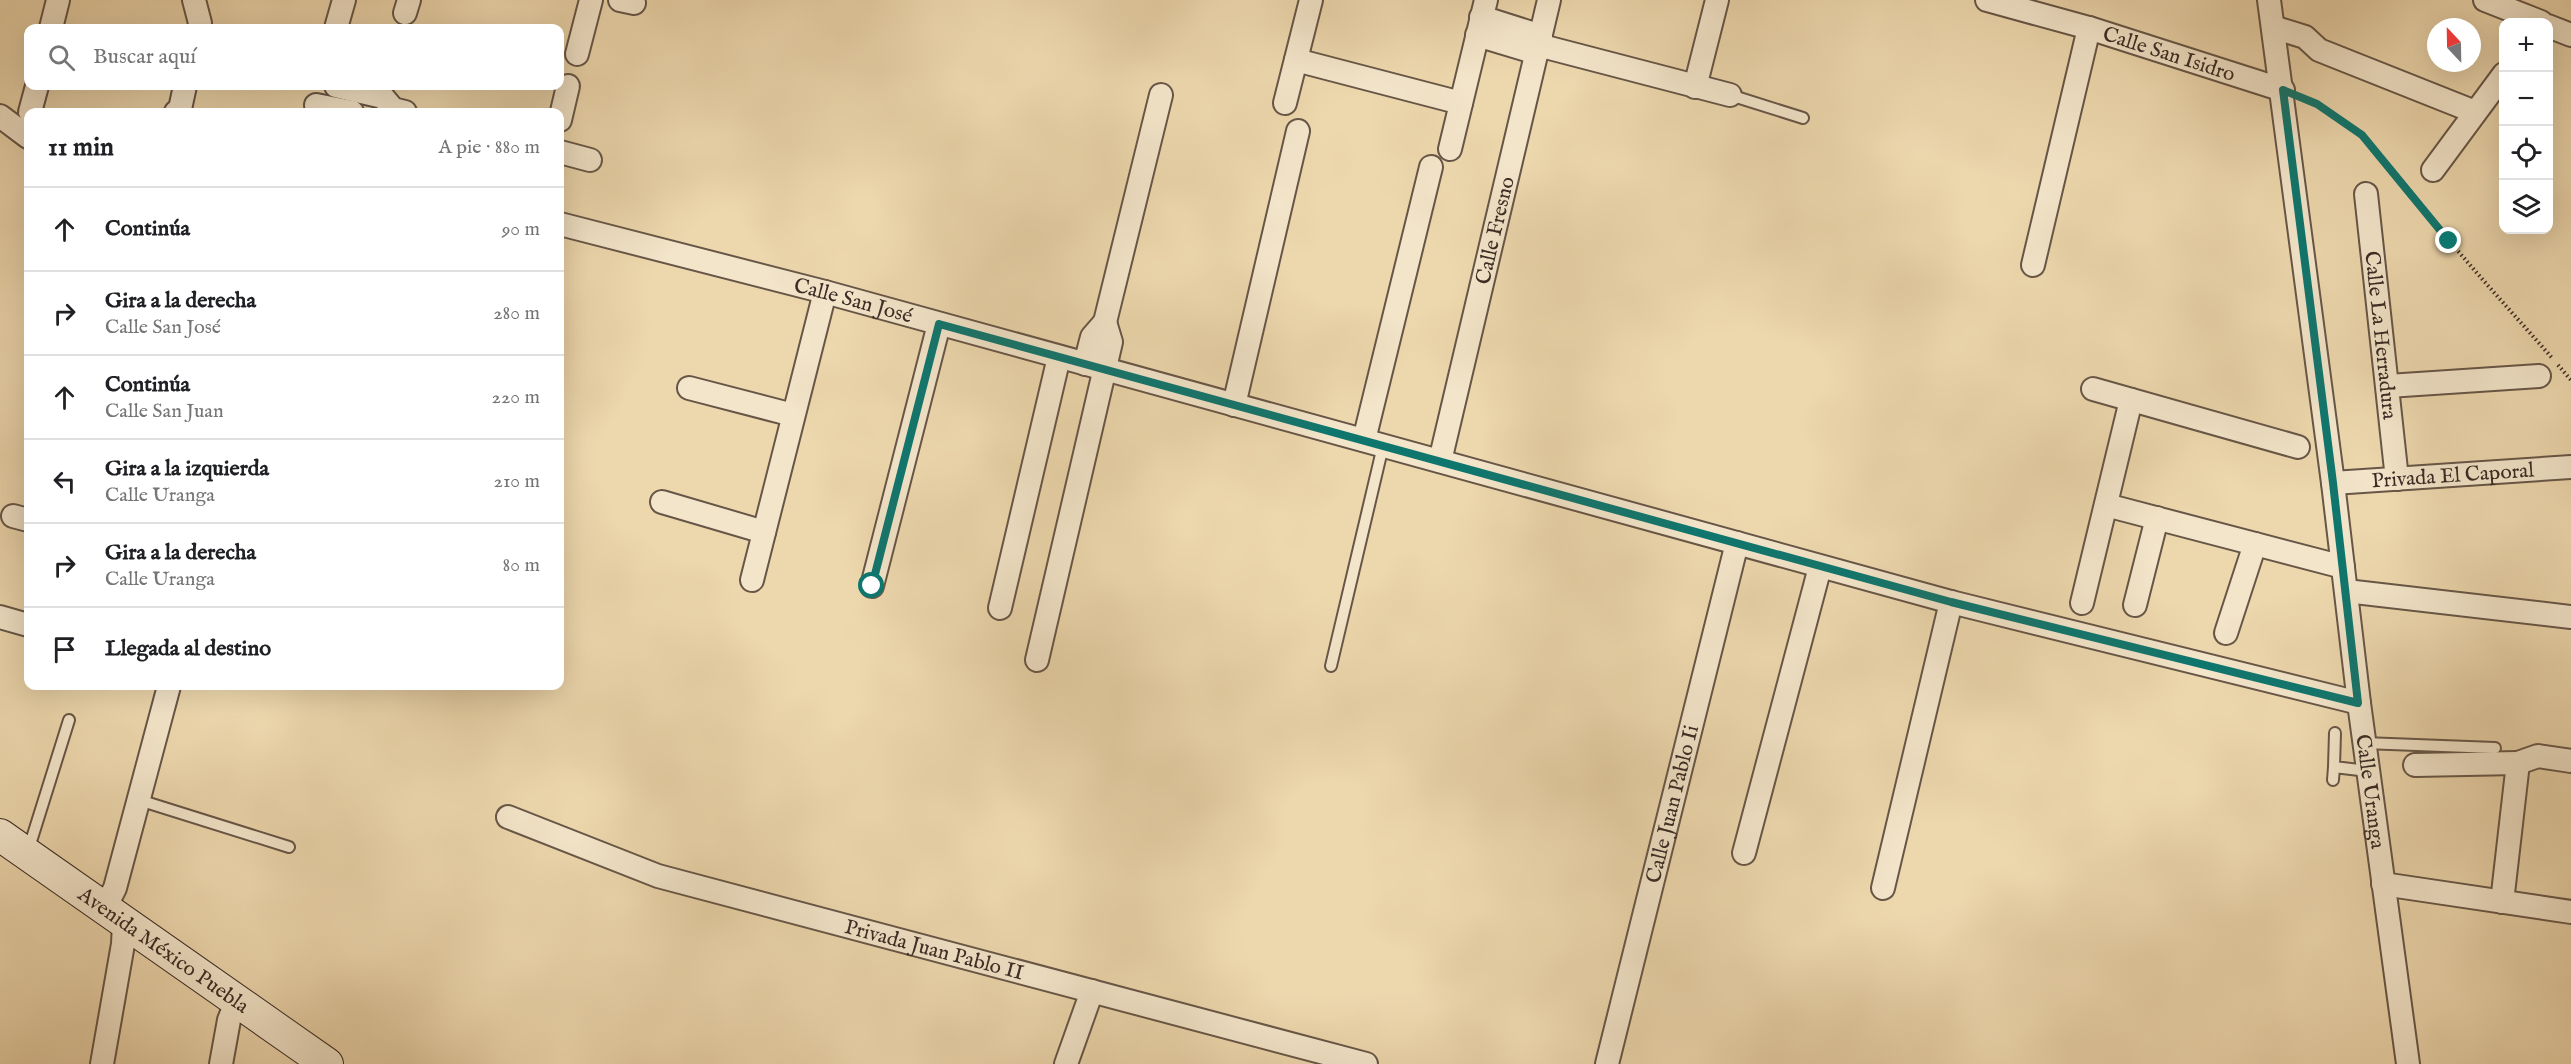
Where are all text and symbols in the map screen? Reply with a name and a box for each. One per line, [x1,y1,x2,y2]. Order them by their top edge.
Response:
north arrow [2427,18,2481,72]
map controls [2499,18,2553,234]
button: + [2499,18,2553,72]
street label: Calle San Isidro [2099,21,2238,89]
search box [24,24,564,90]
icon: search [45,41,78,74]
text: Buscar aquí [93,43,196,71]
button: − [2499,72,2553,126]
button: locate [2499,126,2553,180]
text: 11 min [48,131,114,164]
text: A pie · 880 m [438,135,540,160]
street label: Calle Fresno [1470,174,1522,287]
button: layers [2499,180,2553,234]
icon: ahead [48,213,81,246]
text: Continúa [105,215,190,243]
text: 90 m [502,217,540,242]
route end [2435,227,2461,253]
street label: Calle La Herradura [2357,250,2403,422]
street label: Calle San José [791,273,916,331]
text: Gira a la derecha [105,287,256,315]
icon: right [48,297,81,330]
text: 280 m [493,301,540,326]
text: Calle San José [105,315,221,340]
text: Continúa [105,371,190,399]
icon: ahead [48,381,81,414]
text: 220 m [492,385,540,410]
text: Calle San Juan [105,399,224,424]
text: Gira a la izquierda [105,455,269,483]
street label: Privada El Caporal [2371,458,2535,495]
icon: left [48,465,81,498]
text: 210 m [494,469,540,494]
text: Calle Uranga [105,483,215,508]
text: Gira a la derecha [105,539,256,567]
icon: right [48,549,81,582]
text: 80 m [503,553,540,578]
text: Calle Uranga [105,567,215,592]
route start [858,572,884,598]
icon: arrive [48,633,81,666]
text: Llegada al destino [105,635,271,663]
street label: Calle Juan Pablo Ii [1641,722,1706,886]
street label: Calle Uranga [2348,733,2391,852]
street label: Avenida México Puebla [71,881,255,1021]
street label: Privada Juan Pablo II [841,914,1026,987]

